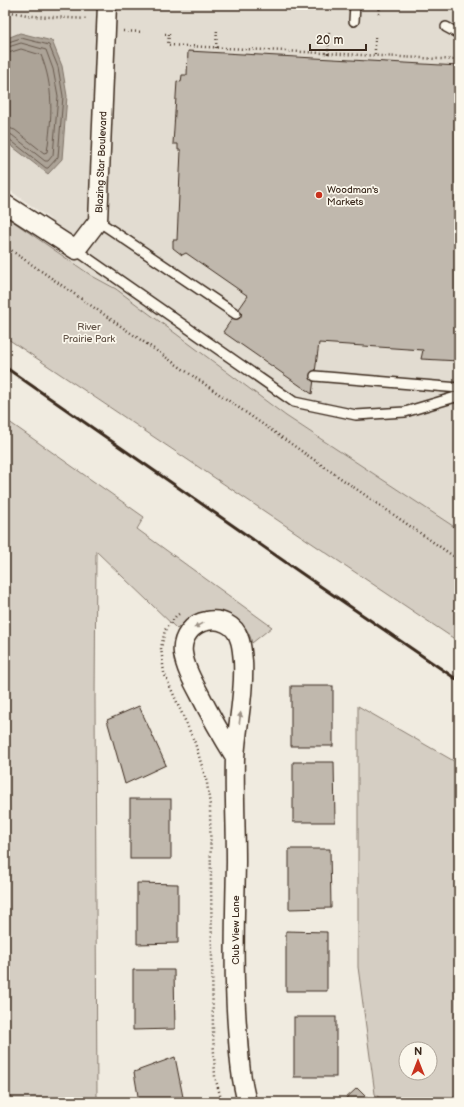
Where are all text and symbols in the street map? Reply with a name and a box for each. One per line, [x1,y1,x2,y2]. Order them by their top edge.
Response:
scale bar [310,26,366,52]
text: 20 m [316,33,343,48]
street label: Blazing Star Boulevard [93,111,110,213]
place label: Woodman's Markets [327,184,379,208]
marker: Woodman's Markets [314,190,324,200]
park label: River Prairie Park [63,321,115,345]
one-way arrow [193,621,205,628]
one-way arrow [237,712,243,724]
street label: Club View Lane [230,895,242,965]
north arrow [398,1041,438,1081]
text: N [414,1045,422,1058]

